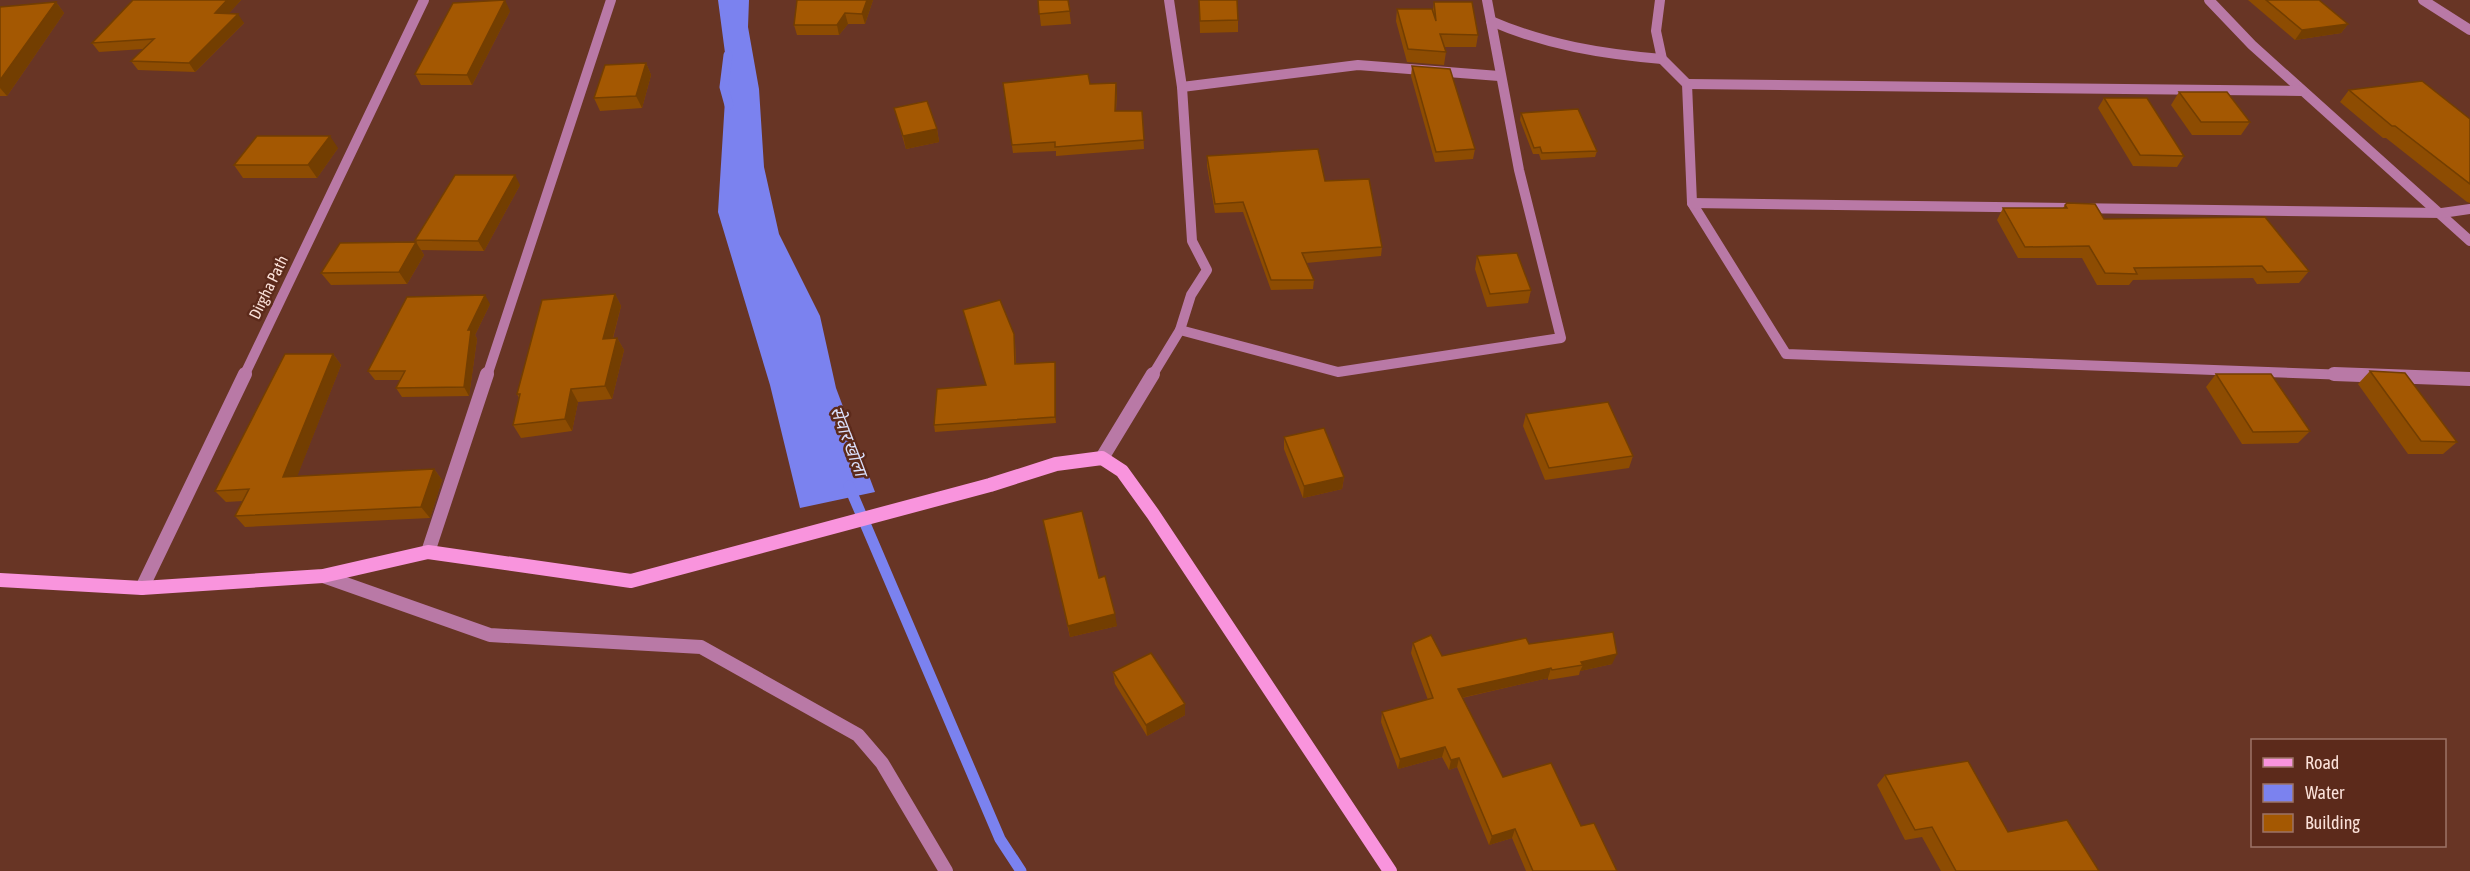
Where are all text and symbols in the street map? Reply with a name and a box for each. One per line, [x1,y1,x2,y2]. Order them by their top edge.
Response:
street label: Dirgha Path [245,252,292,322]
water label: सेवार खोला [826,403,873,482]
legend [2251,739,2446,847]
text: Road [2305,752,2339,773]
text: Water [2305,782,2345,803]
text: Building [2305,812,2360,833]

